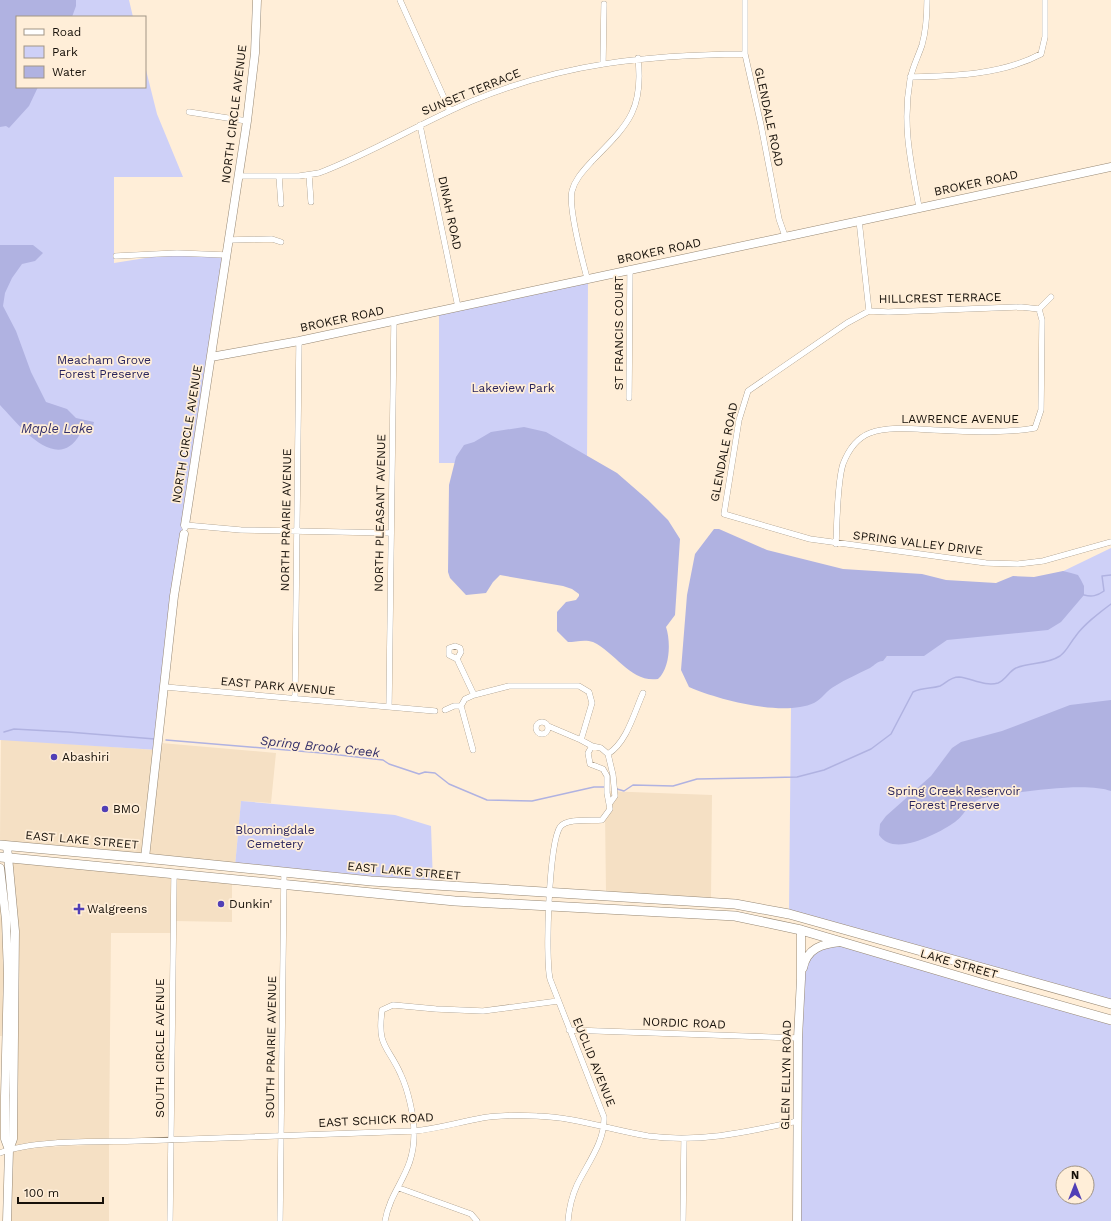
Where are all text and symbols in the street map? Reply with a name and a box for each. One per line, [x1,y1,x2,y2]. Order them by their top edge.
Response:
legend [16,16,146,88]
text: Road [52,25,81,39]
street label: NORTH CIRCLE AVENUE [219,44,249,184]
text: Park [52,45,78,59]
text: Water [52,65,87,79]
street label: SUNSET TERRACE [419,66,523,118]
street label: GLENDALE ROAD [752,66,786,168]
street label: BROKER ROAD [933,167,1019,199]
street label: DINAH ROAD [435,175,465,251]
street label: BROKER ROAD [616,235,702,267]
street label: ST FRANCIS COURT [612,276,626,390]
street label: HILLCREST TERRACE [879,290,1002,306]
street label: BROKER ROAD [299,303,385,335]
park label: Meacham Grove Forest Preserve [57,353,151,381]
street label: NORTH CIRCLE AVENUE [169,364,205,504]
park label: Lakeview Park [471,381,555,395]
street label: GLENDALE ROAD [708,401,740,503]
street label: LAWRENCE AVENUE [901,412,1019,426]
water label: Maple Lake [21,421,93,436]
street label: NORTH PLEASANT AVENUE [372,434,388,592]
street label: NORTH PRAIRIE AVENUE [278,448,294,592]
street label: SPRING VALLEY DRIVE [852,528,984,558]
street label: EAST PARK AVENUE [220,674,336,698]
water label: Spring Brook Creek [259,733,381,760]
place label: Abashiri [62,750,109,764]
marker: Abashiri [49,752,59,762]
park label: Spring Creek Reservoir Forest Preserve [888,784,1021,812]
place label: BMO [113,802,140,816]
marker: BMO [100,804,110,814]
park label: Bloomingdale Cemetery [235,823,315,851]
street label: EAST LAKE STREET [25,828,139,852]
street label: EAST LAKE STREET [347,859,461,883]
place label: Dunkin' [229,897,273,911]
marker: Dunkin' [216,899,226,909]
place label: Walgreens [87,902,147,916]
marker: Walgreens [74,904,84,914]
street label: LAKE STREET [919,946,999,982]
street label: SOUTH PRAIRIE AVENUE [263,975,279,1118]
street label: SOUTH CIRCLE AVENUE [153,978,167,1118]
street label: EUCLID AVENUE [570,1015,618,1109]
street label: NORDIC ROAD [642,1015,726,1031]
street label: GLEN ELLYN ROAD [778,1020,794,1130]
street label: EAST SCHICK ROAD [318,1110,434,1130]
north arrow [1055,1165,1095,1205]
text: N [1071,1169,1079,1182]
scale bar [18,1179,103,1205]
text: 100 m [24,1186,59,1200]

